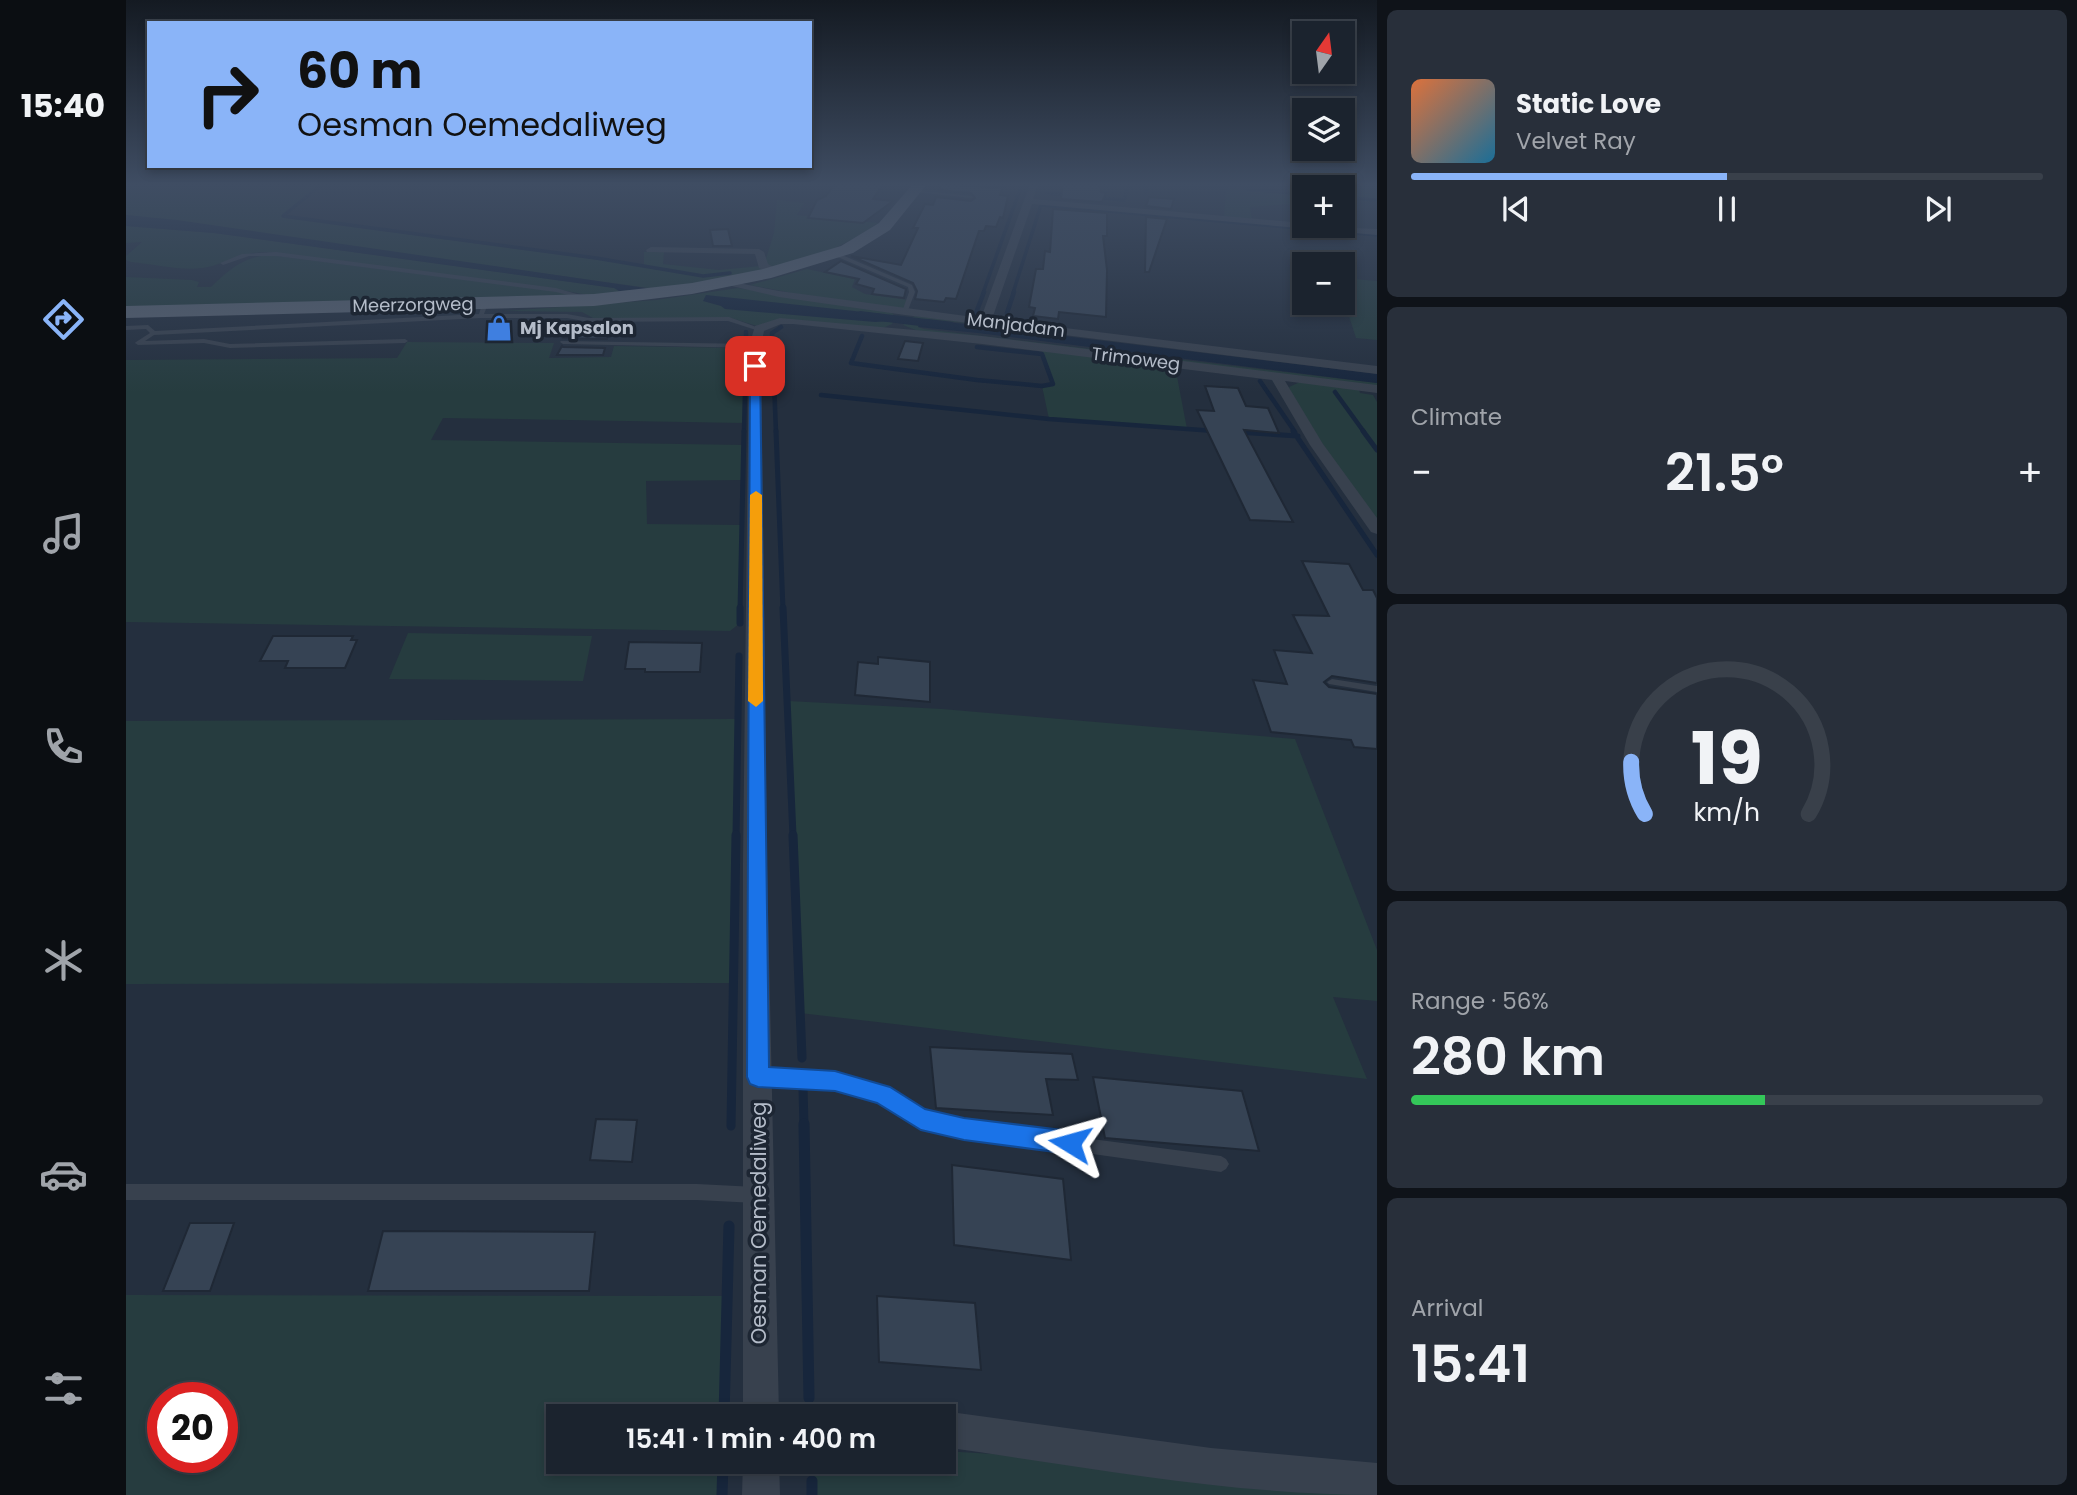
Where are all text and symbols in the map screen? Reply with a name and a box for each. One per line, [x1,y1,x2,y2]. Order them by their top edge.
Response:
north arrow [1292,21,1354,84]
map controls [1292,21,1355,315]
text: 60 m [297,37,422,105]
icon: right [182,49,273,140]
text: 15:40 [21,83,105,128]
text: Static Love [1516,86,1661,122]
button: layers [1292,98,1355,161]
text: Oesman Oemedaliweg [297,102,667,147]
text: Velvet Ray [1516,125,1636,157]
button: + [1292,175,1355,238]
icon: previous [1497,190,1535,228]
icon: pause [1708,190,1746,228]
icon: next [1919,190,1957,228]
button: − [1292,252,1355,315]
street label: Meerzorgweg [352,291,474,318]
icon: directions [39,295,88,344]
street label: Manjadam [966,306,1067,343]
shop icon: Mj Kapsalon [484,313,514,343]
place label: Mj Kapsalon [520,315,634,340]
pin [725,336,785,396]
street label: Trimoweg [1090,341,1182,376]
icon: arrive [736,347,774,385]
text: Climate [1411,401,1502,433]
text: 21.5° [1665,436,1784,509]
text: − [1411,446,1432,499]
text: + [2017,446,2043,499]
icon: music [39,509,88,558]
text: 19 [1691,708,1763,809]
icon: phone [39,722,88,771]
text: km/h [1694,794,1760,829]
icon: climate [39,936,88,985]
text: Range · 56% [1411,985,1549,1017]
text: 280 km [1411,1020,1605,1093]
street label: Oesman Oemedaliweg [744,1102,773,1344]
position arrow [1033,1106,1107,1180]
icon: car [39,1150,88,1199]
text: Arrival [1411,1292,1483,1324]
text: 15:41 [1411,1327,1530,1400]
icon: filters [39,1364,88,1413]
speed limit sign: 20 [147,1382,238,1473]
text: 15:41 · 1 min · 400 m [626,1421,876,1457]

